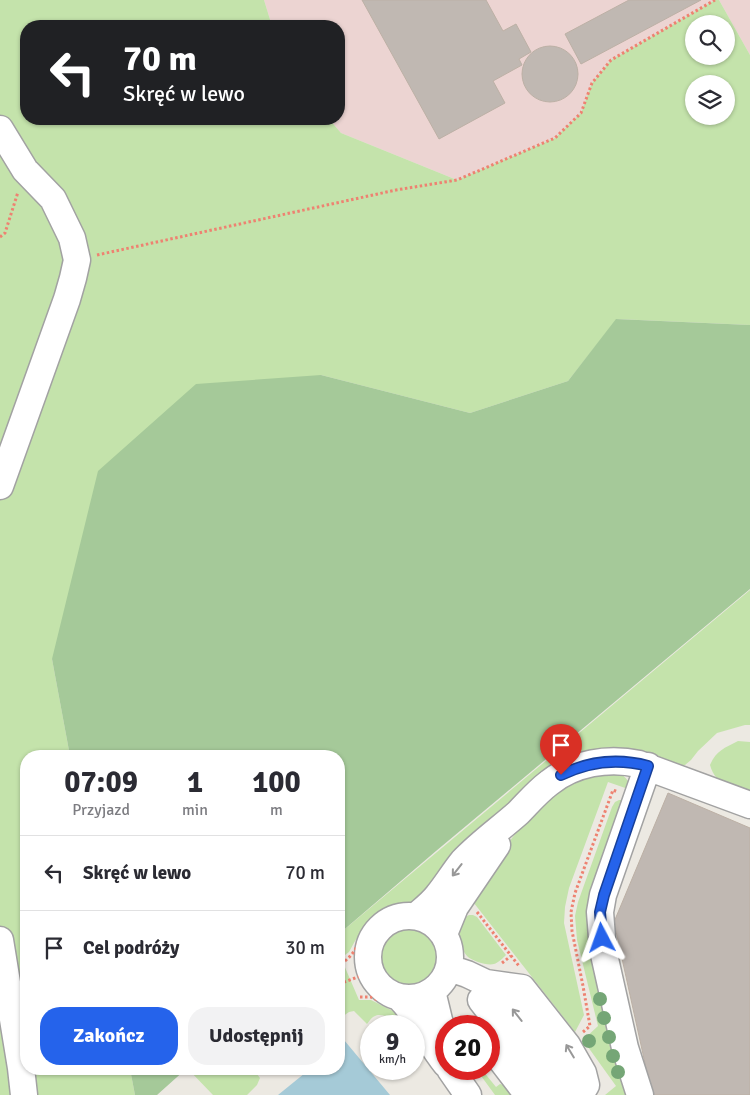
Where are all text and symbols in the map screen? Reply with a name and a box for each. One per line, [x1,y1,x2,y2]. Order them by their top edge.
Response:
map controls [685,15,735,125]
button: search [685,15,735,65]
text: 70 m [123,37,197,80]
icon: left [40,40,105,105]
button: layers [685,75,735,125]
text: Skręć w lewo [123,80,245,107]
pin [540,724,582,775]
icon: arrive [547,731,575,759]
text: 07:09 [64,764,138,801]
text: 1 [187,764,203,801]
text: 100 [252,764,301,801]
text: Przyjazd [72,800,130,820]
text: min [182,800,208,820]
text: m [270,800,283,820]
icon: left [40,859,68,887]
text: Skręć w lewo [83,861,191,885]
text: 70 m [285,861,325,885]
one-way arrow [451,863,462,876]
position arrow [575,911,627,963]
icon: arrive [40,934,68,962]
text: Cel podróży [83,936,179,960]
text: 30 m [285,936,325,960]
button: Zakończ [40,1007,178,1065]
button: Udostępnij [188,1007,325,1065]
one-way arrow [512,1009,523,1022]
speed limit sign: 20 [435,1015,500,1080]
text: 9 [386,1026,399,1057]
one-way arrow [565,1045,575,1059]
text: km/h [379,1052,406,1067]

